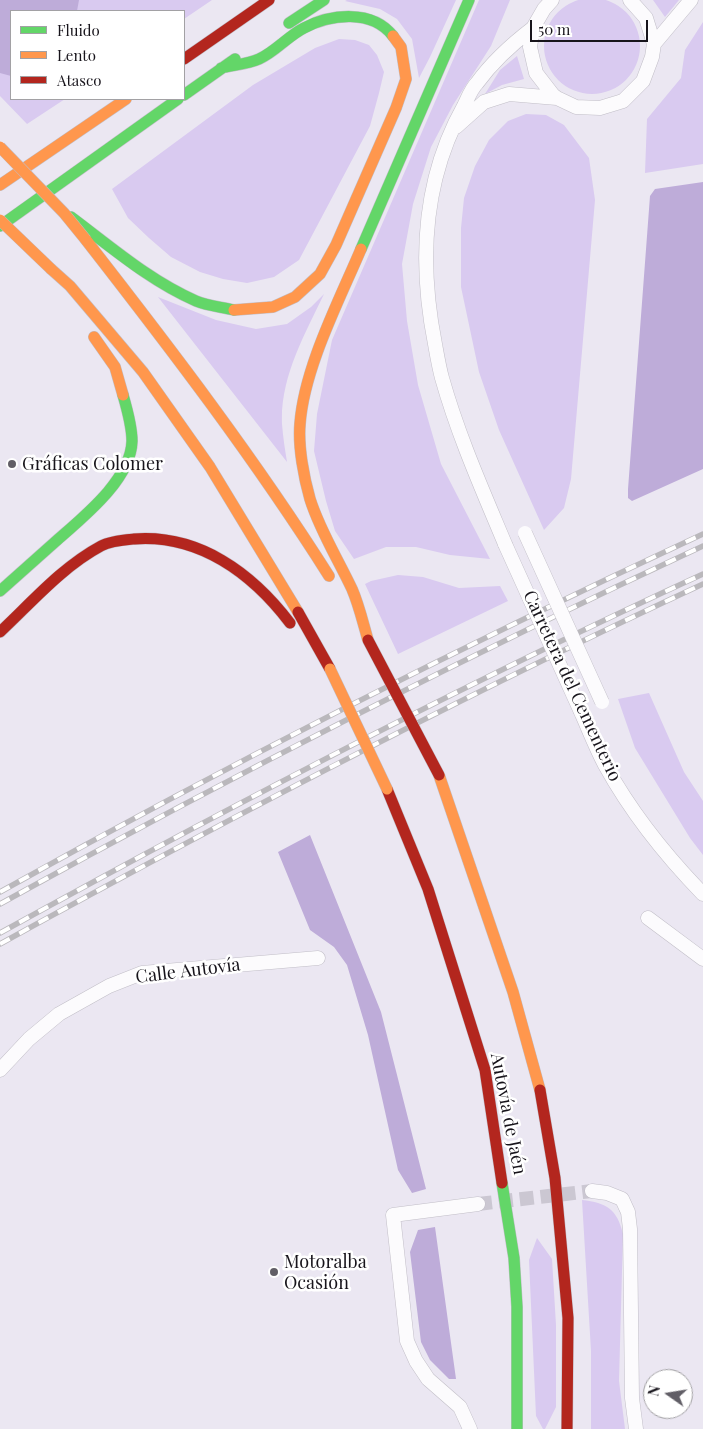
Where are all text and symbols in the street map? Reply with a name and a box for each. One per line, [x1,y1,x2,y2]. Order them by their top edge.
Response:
legend [10,10,185,100]
scale bar [533,10,650,42]
text: 50 m [538,19,570,39]
text: Fluido [57,20,100,40]
text: Lento [57,45,96,65]
text: Atasco [57,70,101,90]
place label: Gráficas Colomer [22,453,163,475]
marker: Gráficas Colomer [6,458,18,470]
street label: Carretera del Cementerio [518,587,626,785]
street label: Calle Autovía [134,954,242,988]
street label: Autovía de Jaén [486,1051,530,1177]
place label: Motoralba Ocasión [284,1251,367,1294]
marker: Motoralba Ocasión [268,1266,280,1278]
north arrow [643,1369,693,1419]
text: N [643,1384,664,1398]

